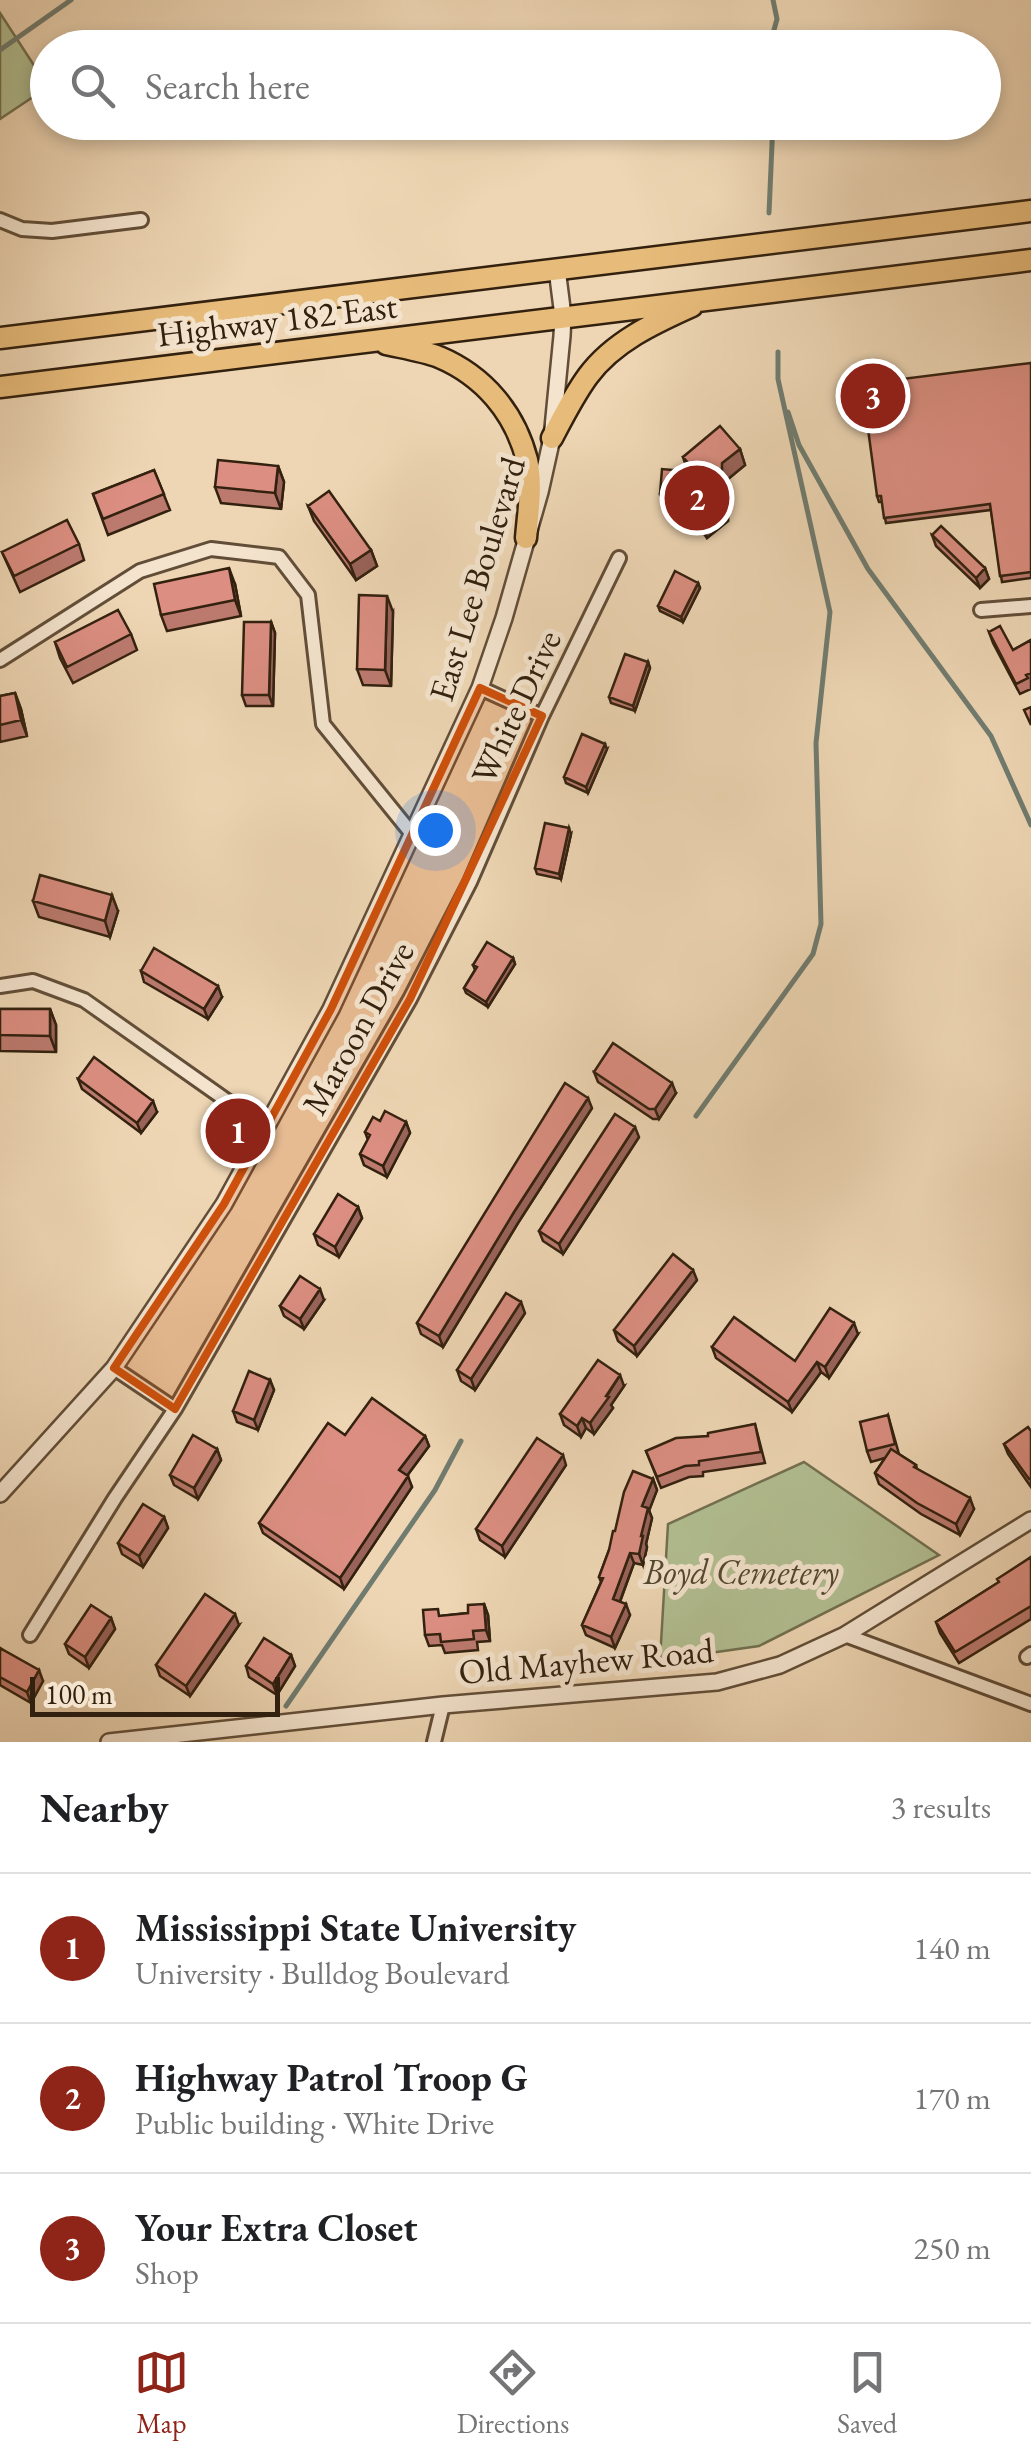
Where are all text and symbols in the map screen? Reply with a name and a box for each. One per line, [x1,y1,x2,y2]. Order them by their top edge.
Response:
search box [30,30,1001,140]
icon: search [65,58,120,113]
text: Search here [145,61,310,110]
street label: Highway 182 East [154,282,399,357]
pin: 3 [840,358,906,434]
street label: East Lee Boulevard [418,451,535,706]
pin: 2 [664,460,730,536]
street label: White Drive [460,622,571,791]
your location [410,805,461,856]
street label: Maroon Drive [291,933,424,1122]
pin: 1 [206,1094,270,1168]
park label: Boyd Cemetery [642,1549,839,1595]
street label: Old Mayhew Road [457,1627,715,1694]
scale bar [30,1672,280,1716]
text: 100 m [45,1676,113,1712]
text: Nearby [40,1780,169,1835]
text: 3 results [891,1786,991,1828]
text: Mississippi State University [135,1903,576,1952]
text: 1 [64,1927,81,1969]
text: 140 m [914,1927,991,1969]
text: University · Bulldog Boulevard [135,1952,509,1994]
text: Highway Patrol Troop G [135,2053,528,2102]
text: 2 [64,2077,81,2119]
text: 170 m [914,2077,991,2119]
text: Public building · White Drive [135,2102,494,2144]
text: Your Extra Closet [135,2203,418,2252]
text: 3 [64,2227,81,2269]
text: 250 m [914,2227,991,2269]
text: Shop [135,2252,199,2294]
tab: Map [134,2345,189,2441]
tab: Directions [457,2345,569,2441]
tab: Saved [837,2345,897,2441]

